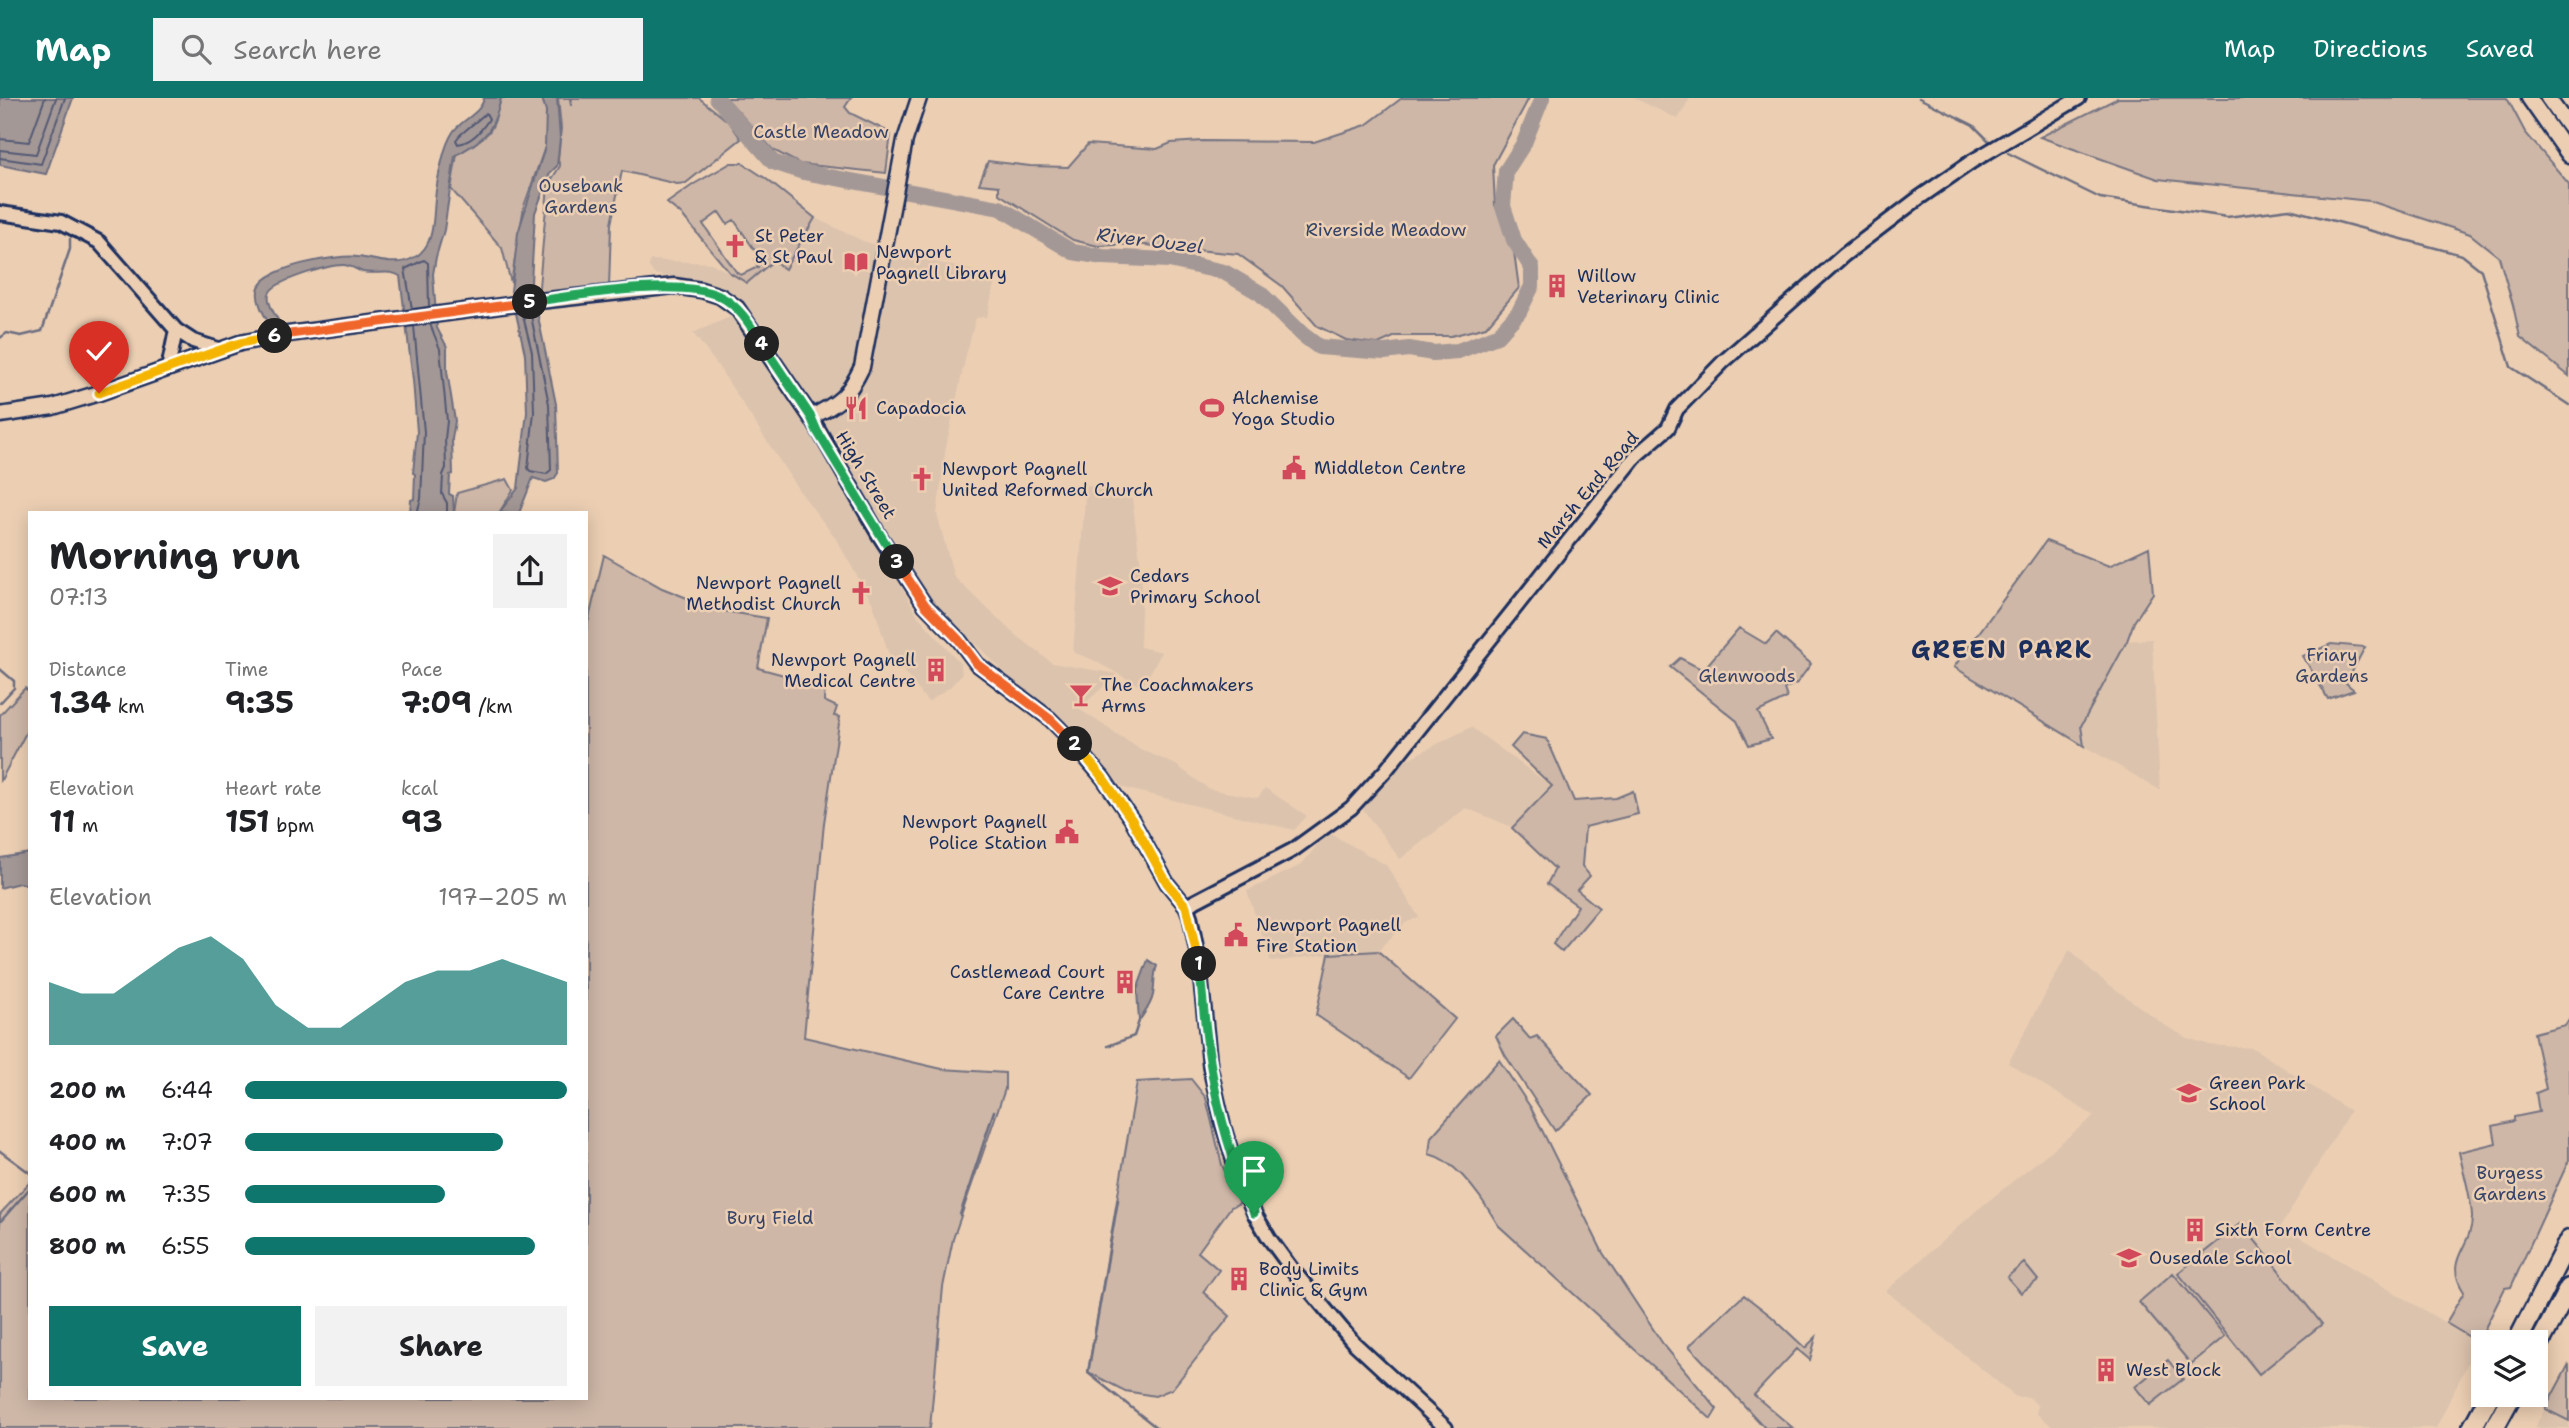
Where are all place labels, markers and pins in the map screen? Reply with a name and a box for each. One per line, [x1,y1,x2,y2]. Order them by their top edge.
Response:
place label: St Peter & St Paul [755,224,833,269]
church icon: St Peter & St Paul [721,232,749,260]
place label: Newport Pagnell Library [876,240,1007,285]
library icon: Newport Pagnell Library [842,248,870,276]
place label: Willow Veterinary Clinic [1577,264,1720,309]
building icon: Willow Veterinary Clinic [1543,272,1571,300]
pin: 5 [512,284,548,320]
pin: 6 [258,318,292,354]
pin [69,321,129,393]
pin: 4 [744,327,780,362]
place label: Alchemise Yoga Studio [1232,386,1335,431]
restaurant icon: Capadocia [842,394,870,422]
sports icon: Alchemise Yoga Studio [1198,394,1226,422]
place label: Capadocia [876,396,966,420]
public building icon: Middleton Centre [1280,454,1308,482]
place label: Middleton Centre [1314,456,1466,480]
place label: Newport Pagnell United Reformed Church [942,457,1154,502]
church icon: Newport Pagnell United Reformed Church [908,465,936,493]
pin: 3 [880,545,914,580]
place label: Cedars Primary School [1130,564,1261,609]
place label: Newport Pagnell Methodist Church [686,571,842,616]
school or university icon: Cedars Primary School [1096,572,1124,600]
church icon: Newport Pagnell Methodist Church [847,579,875,607]
place label: Newport Pagnell Medical Centre [771,648,917,693]
building icon: Newport Pagnell Medical Centre [922,656,950,684]
place label: The Coachmakers Arms [1101,673,1254,718]
bar icon: The Coachmakers Arms [1067,681,1095,709]
pin: 2 [1058,726,1092,762]
place label: Newport Pagnell Police Station [902,810,1048,855]
public building icon: Newport Pagnell Police Station [1053,818,1081,846]
place label: Newport Pagnell Fire Station [1256,913,1402,958]
public building icon: Newport Pagnell Fire Station [1222,921,1250,949]
pin: 1 [1182,946,1216,982]
place label: Castlemead Court Care Centre [950,960,1105,1005]
building icon: Castlemead Court Care Centre [1111,968,1139,996]
place label: Green Park School [2209,1071,2306,1116]
school or university icon: Green Park School [2175,1079,2203,1107]
pin [1224,1141,1284,1213]
building icon: Sixth Form Centre [2181,1216,2209,1244]
place label: Sixth Form Centre [2215,1218,2371,1242]
school or university icon: Ousedale School [2115,1244,2143,1272]
place label: Ousedale School [2149,1246,2292,1270]
place label: Body Limits Clinic & Gym [1259,1257,1368,1302]
building icon: Body Limits Clinic & Gym [1225,1265,1253,1293]
building icon: West Block [2092,1356,2120,1384]
place label: West Block [2126,1358,2221,1382]

